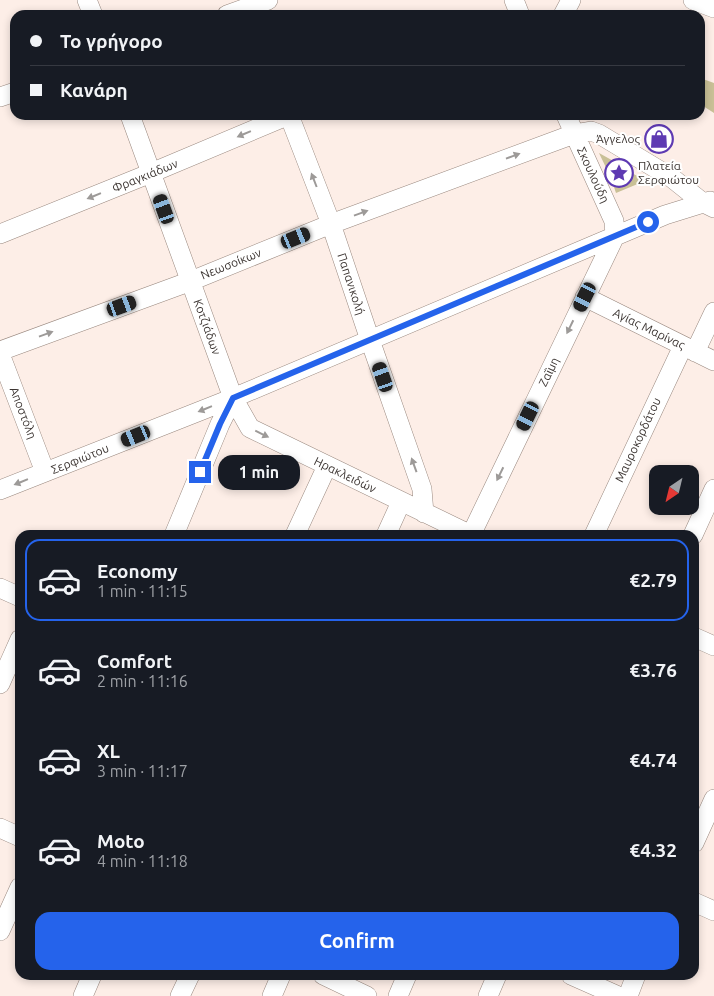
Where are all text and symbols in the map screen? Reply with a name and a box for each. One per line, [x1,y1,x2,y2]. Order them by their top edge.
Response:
text: Το γρήγορο [60,30,163,52]
text: Κανάρη [60,79,128,101]
shop icon: Άγγελος [644,124,674,154]
one-way arrow [236,130,251,138]
place label: Άγγελος [596,132,641,146]
street label: Σκουλούδη [575,145,612,205]
one-way arrow [506,152,521,160]
street label: Φραγκιάδων [110,156,180,195]
place icon: Πλατεία Σερφιώτου [604,158,634,188]
place label: Πλατεία Σερφιώτου [638,159,699,186]
one-way arrow [310,172,318,187]
car [151,192,176,226]
one-way arrow [87,193,101,201]
one-way arrow [354,209,369,217]
route start [637,211,659,233]
car [279,225,312,251]
street label: Νεωσοίκων [199,245,263,282]
street label: Παπανικολή [335,251,368,316]
car [571,280,598,314]
car [105,294,138,318]
street label: Κοτζιάδων [191,297,224,357]
street label: Αγίας Μαρίνας [611,306,688,353]
one-way arrow [566,320,575,335]
one-way arrow [39,330,54,338]
street label: Ζαΐμη [536,355,561,388]
car [371,360,394,394]
street label: Αποστόλη [8,385,39,441]
street label: Μαυροκορδάτου [612,395,663,484]
car [514,399,541,433]
one-way arrow [197,405,212,413]
car [119,423,152,449]
one-way arrow [255,430,269,438]
street label: Σερφιώτου [49,441,111,476]
callout: 1 min [218,454,300,490]
street label: Ηρακλειδών [312,454,378,495]
one-way arrow [410,458,417,473]
route end [189,461,211,483]
text: 1 min [239,463,279,481]
north arrow [649,465,699,515]
map controls [649,465,699,515]
one-way arrow [496,467,504,481]
one-way arrow [13,478,28,486]
icon: car [37,558,82,603]
text: Economy [97,560,178,582]
text: €2.79 [629,569,677,591]
text: 1 min · 11:15 [97,582,188,600]
icon: car [37,648,82,693]
text: Comfort [97,650,172,672]
text: €3.76 [629,659,677,681]
text: 2 min · 11:16 [97,672,188,690]
icon: car [37,738,82,783]
text: XL [97,740,120,762]
text: €4.74 [629,749,677,771]
text: 3 min · 11:17 [97,762,188,780]
icon: car [37,828,82,873]
text: Moto [97,830,145,852]
text: €4.32 [629,839,677,861]
text: 4 min · 11:18 [97,852,188,870]
button: Confirm [35,912,679,970]

